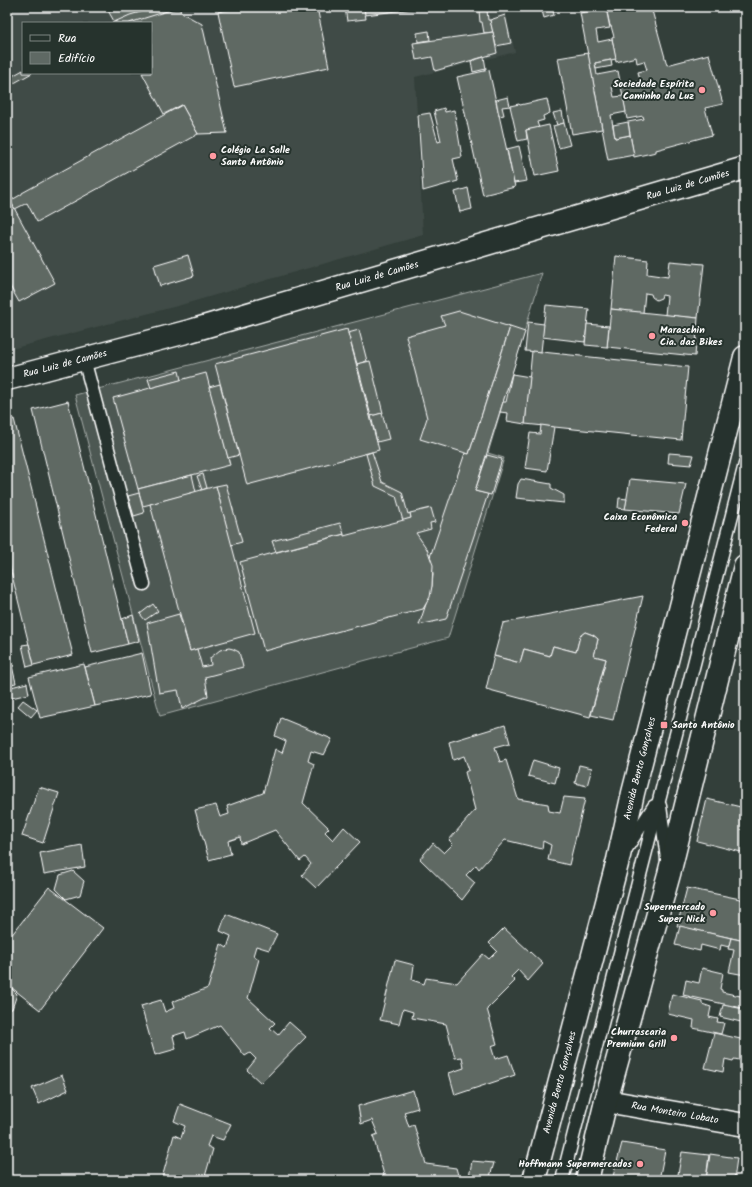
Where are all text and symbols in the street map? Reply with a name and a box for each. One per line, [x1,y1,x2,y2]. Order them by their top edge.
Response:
legend [22,22,152,74]
text: Rua [58,29,77,48]
text: Edifício [58,49,95,68]
place label: Sociedade Espírita Caminho da Luz [613,76,694,104]
marker: Sociedade Espírita Caminho da Luz [697,85,707,95]
place label: Colégio La Salle Santo Antônio [221,142,290,170]
marker: Colégio La Salle Santo Antônio [208,151,218,161]
street label: Rua Luiz de Camões [644,165,732,205]
street label: Rua Luiz de Camões [333,256,421,296]
place label: Maraschin Cia. das Bikes [660,322,723,350]
marker: Maraschin Cia. das Bikes [647,331,657,341]
street label: Rua Luiz de Camões [21,345,109,382]
place label: Caixa Econômica Federal [604,509,677,537]
marker: Caixa Econômica Federal [680,518,690,528]
street label: Avenida Bento Gonçalves [619,714,660,821]
place label: Santo Antônio [672,717,735,733]
marker: Santo Antônio [659,720,669,730]
place label: Supermercado Super Nick [644,899,706,927]
marker: Supermercado Super Nick [708,908,718,918]
place label: Churrascaria Premium Grill [607,1024,666,1052]
street label: Avenida Bento Gonçalves [539,1029,581,1135]
marker: Churrascaria Premium Grill [669,1033,679,1043]
street label: Rua Monteiro Lobato [630,1098,720,1128]
place label: Hoffmann Supermercados [518,1156,632,1172]
marker: Hoffmann Supermercados [635,1159,645,1169]

